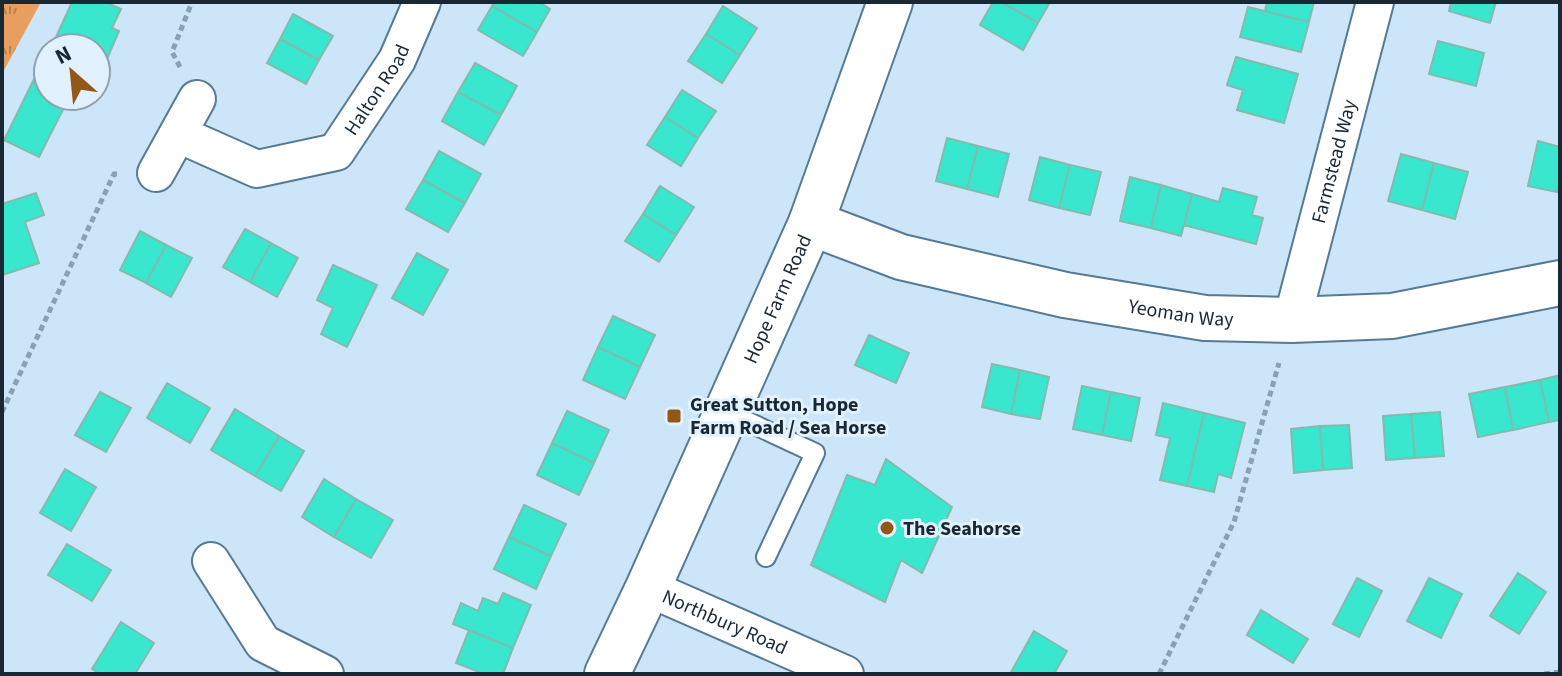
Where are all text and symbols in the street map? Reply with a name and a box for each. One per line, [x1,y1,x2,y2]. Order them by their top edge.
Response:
north arrow [32,32,112,112]
text: N [50,37,77,73]
street label: Halton Road [338,40,417,141]
street label: Farmstead Way [1305,96,1364,227]
street label: Hope Farm Road [737,230,819,368]
street label: Yeoman Way [1125,292,1234,334]
place label: Great Sutton, Hope Farm Road / Sea Horse [690,391,886,442]
marker: Great Sutton, Hope Farm Road / Sea Horse [665,407,683,425]
place label: The Seahorse [903,515,1021,543]
marker: The Seahorse [878,519,896,537]
street label: Northbury Road [658,583,792,662]

